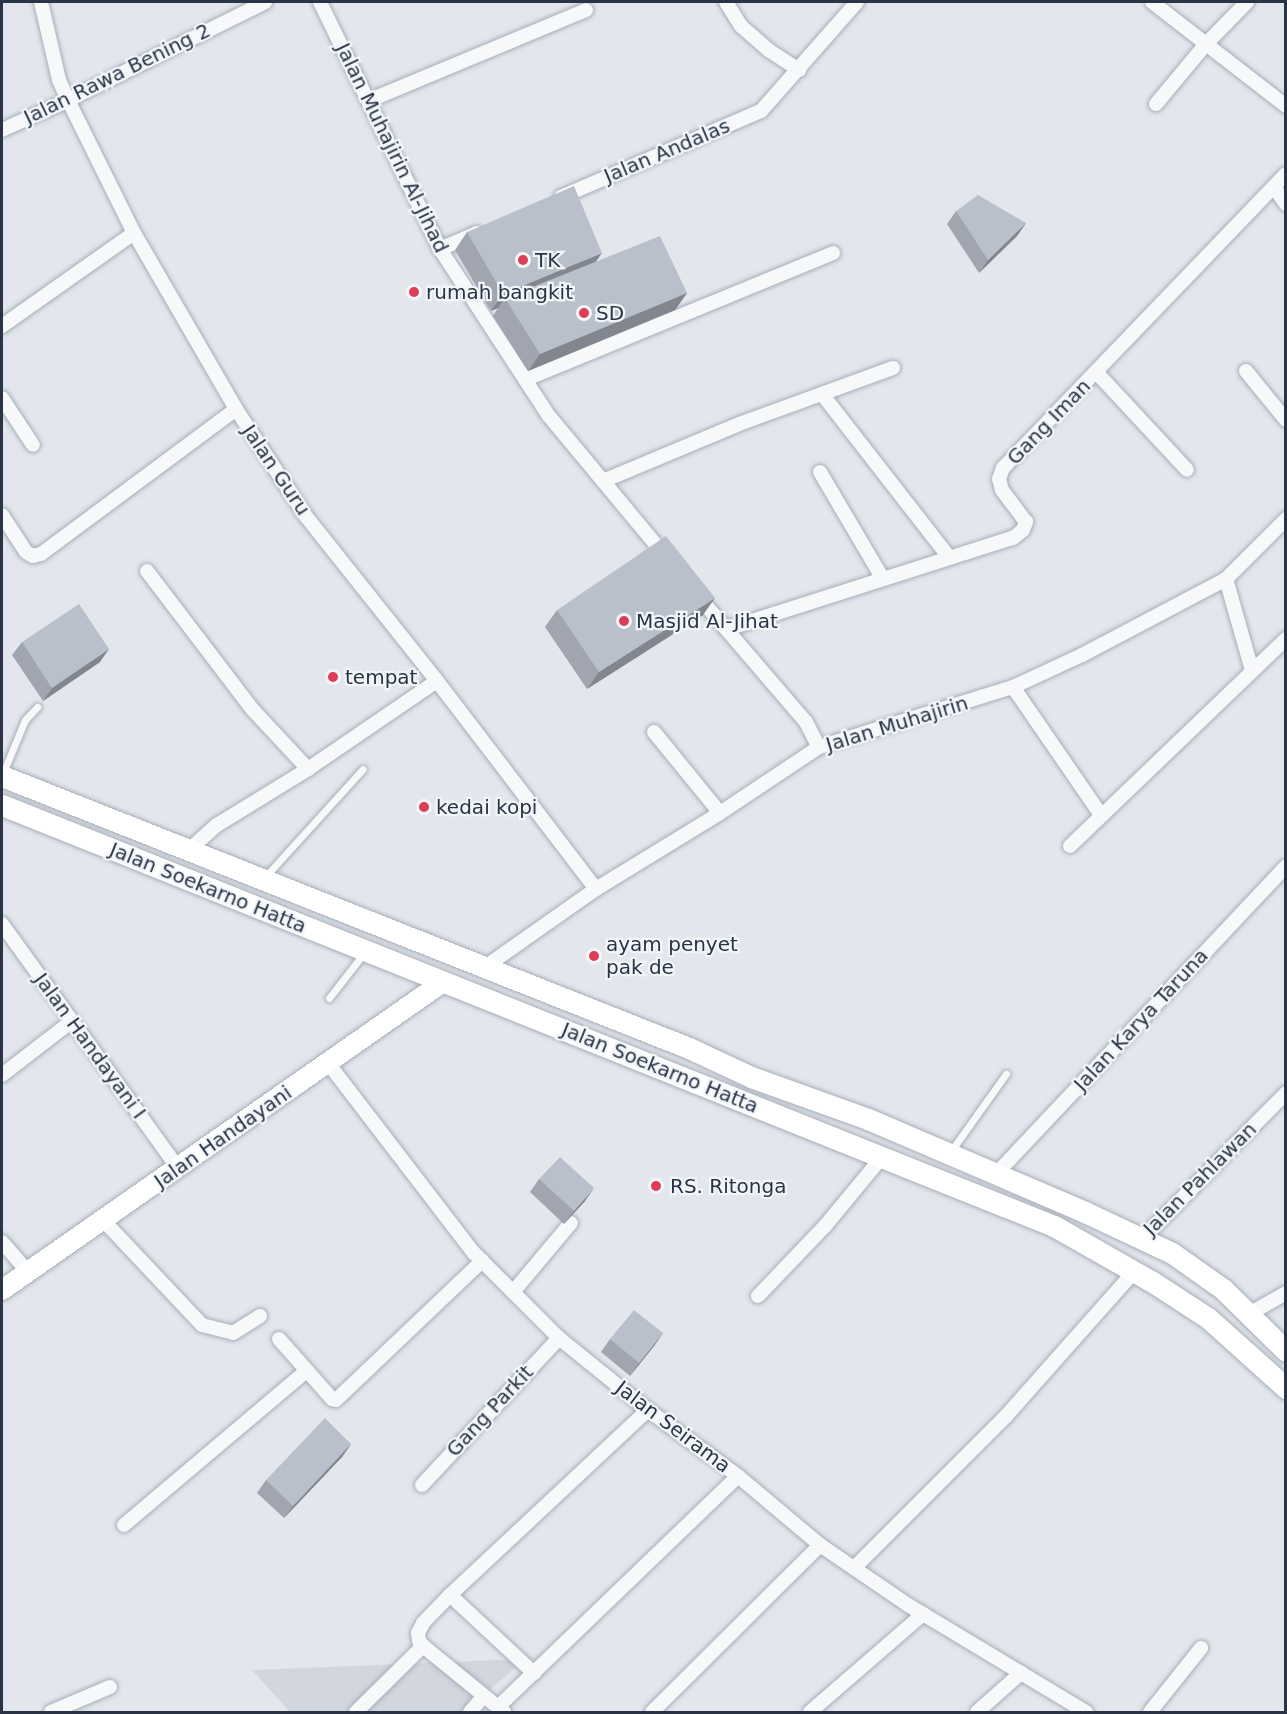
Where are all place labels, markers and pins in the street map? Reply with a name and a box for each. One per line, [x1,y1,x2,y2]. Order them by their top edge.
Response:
place label: TK [535,248,560,272]
marker: TK [516,253,530,267]
place label: rumah bangkit [426,280,573,304]
marker: rumah bangkit [407,285,421,299]
place label: SD [596,301,624,325]
marker: SD [577,306,591,320]
place label: Masjid Al-Jihat [636,609,778,633]
marker: Masjid Al-Jihat [617,614,631,628]
place label: tempat [345,665,417,689]
marker: tempat [326,670,340,684]
place label: kedai kopi [436,795,537,819]
marker: kedai kopi [417,800,431,814]
place label: ayam penyet pak de [606,933,738,980]
marker: ayam penyet pak de [587,949,601,963]
place label: RS. Ritonga [670,1174,786,1198]
marker: RS. Ritonga [647,1177,665,1195]

